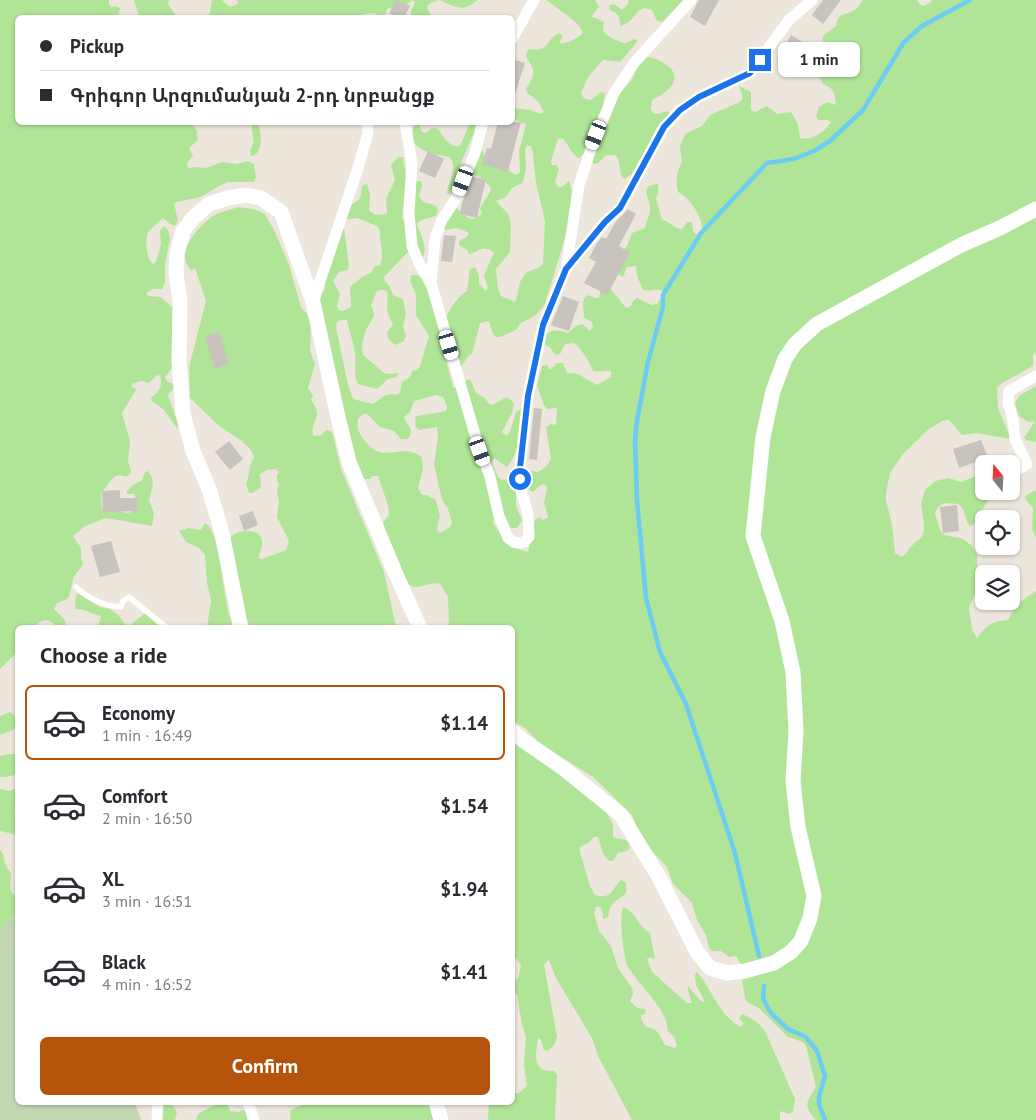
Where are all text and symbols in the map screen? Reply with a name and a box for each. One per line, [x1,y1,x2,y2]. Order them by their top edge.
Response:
text: Pickup [70,34,124,58]
callout: 1 min [778,42,860,78]
route end [749,49,771,71]
text: 1 min [799,49,839,69]
text: Գրիգոր Արզումանյան 2-րդ նրբանցք [70,83,435,107]
car [583,118,608,152]
car [450,164,475,198]
car [437,328,460,362]
car [467,434,492,468]
north arrow [975,455,1020,500]
map controls [975,455,1020,610]
route start [509,468,531,490]
button: locate [975,510,1020,555]
button: layers [975,565,1020,610]
text: Choose a ride [40,641,167,669]
icon: car [42,700,87,745]
text: Economy [102,701,175,725]
text: $1.14 [440,711,488,735]
text: 1 min · 16:49 [102,725,192,745]
icon: car [42,783,87,828]
text: Comfort [102,784,168,808]
text: $1.54 [440,794,488,818]
text: 2 min · 16:50 [102,808,192,828]
icon: car [42,866,87,911]
text: XL [102,867,124,891]
text: $1.94 [440,877,488,901]
text: 3 min · 16:51 [102,891,192,911]
icon: car [42,949,87,994]
text: Black [102,950,146,974]
text: $1.41 [440,960,488,984]
text: 4 min · 16:52 [102,974,192,994]
button: Confirm [40,1037,490,1095]

